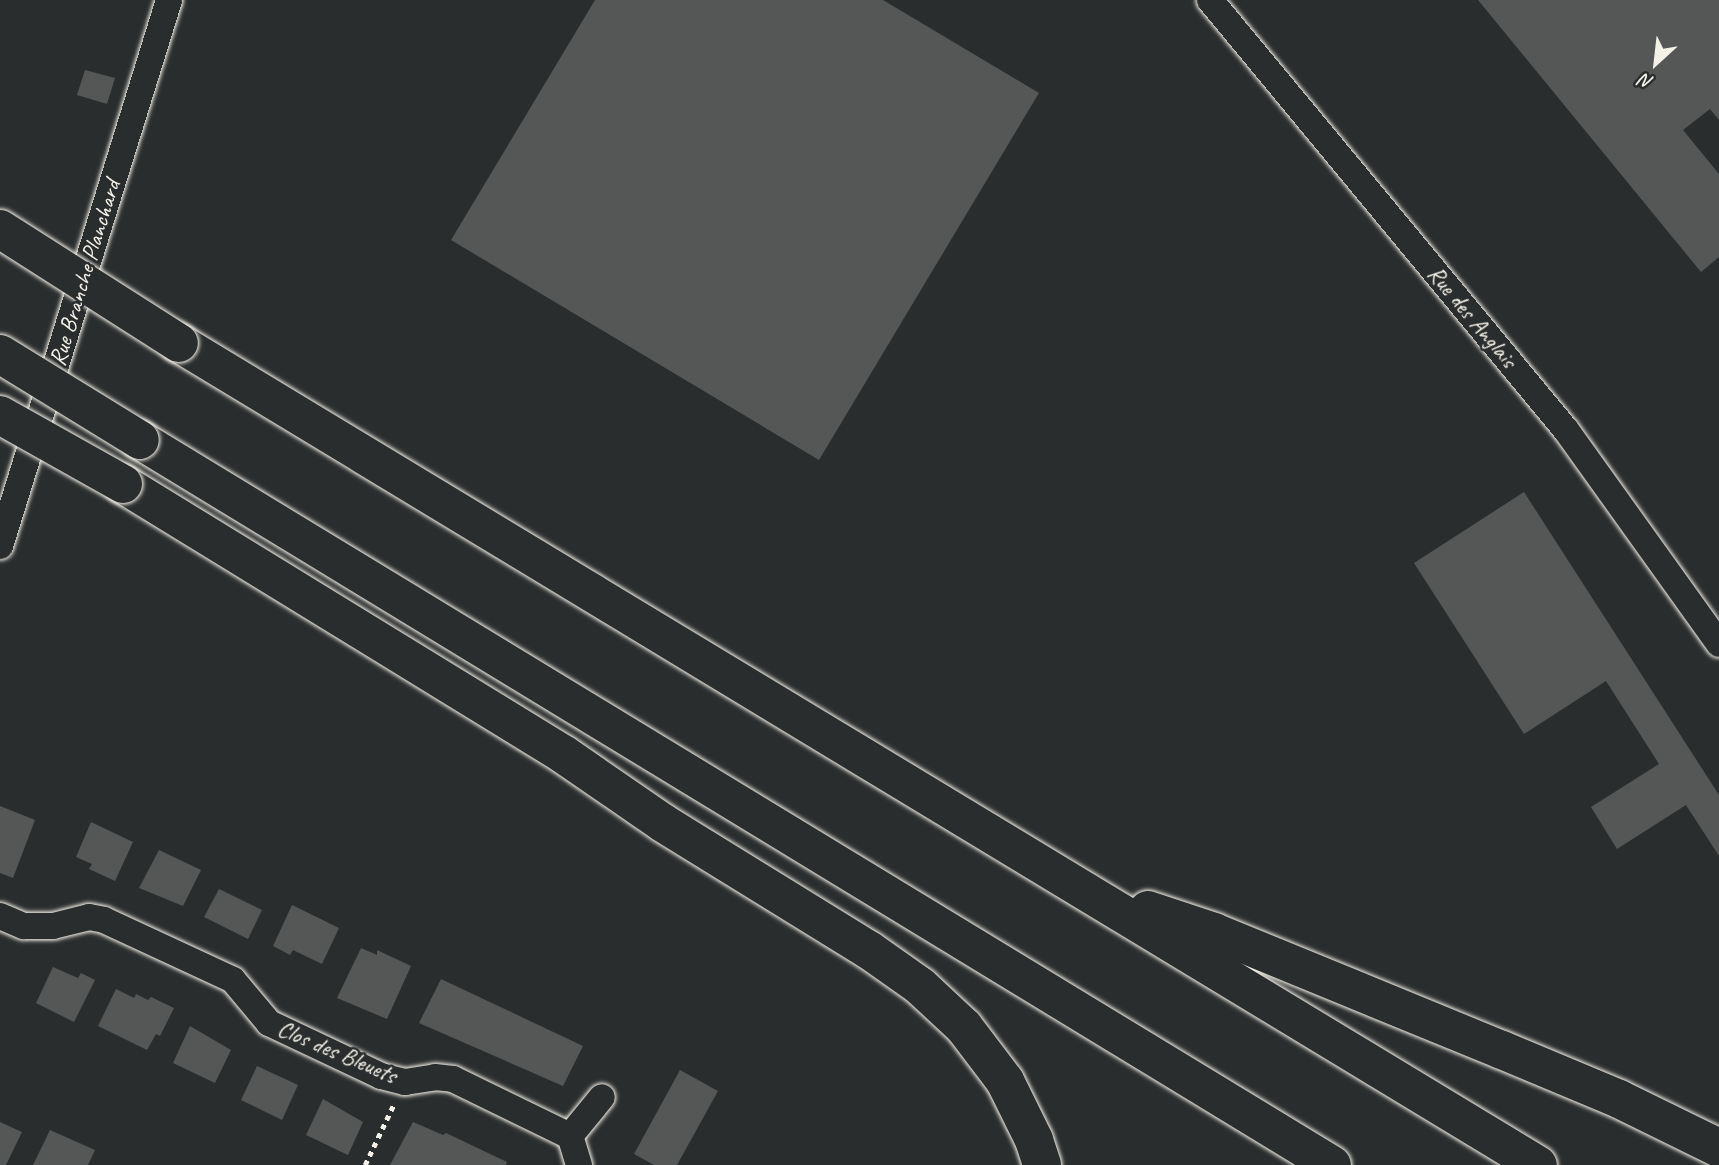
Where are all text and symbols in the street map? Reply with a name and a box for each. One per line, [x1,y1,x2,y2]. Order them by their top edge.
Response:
north arrow [1621,28,1691,98]
text: N [1636,68,1657,95]
street label: Rue Branche Planchard [43,175,127,371]
street label: Rue des Anglais [1421,260,1523,374]
street label: Clos des Bleuets [273,1014,401,1090]

